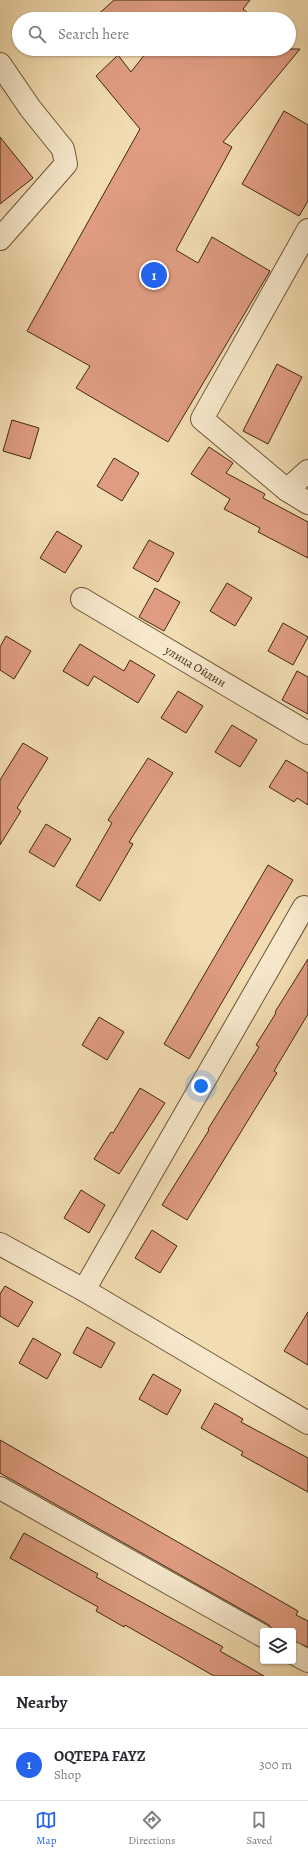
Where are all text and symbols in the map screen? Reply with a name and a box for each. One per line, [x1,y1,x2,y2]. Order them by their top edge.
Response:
search box [12,12,296,56]
icon: search [26,23,48,45]
text: Search here [58,24,129,44]
pin: 1 [141,260,167,290]
street label: улица Ойдин [161,641,229,691]
your location [191,1076,211,1096]
map controls [260,1628,296,1664]
button: layers [260,1628,296,1664]
text: Nearby [16,1691,67,1714]
text: OQTEPA FAYZ [54,1746,145,1766]
text: 1 [27,1756,31,1773]
text: 300 m [259,1756,292,1773]
text: Shop [54,1766,81,1783]
tab: Map [35,1809,57,1848]
tab: Directions [128,1809,176,1848]
tab: Saved [246,1809,273,1848]

